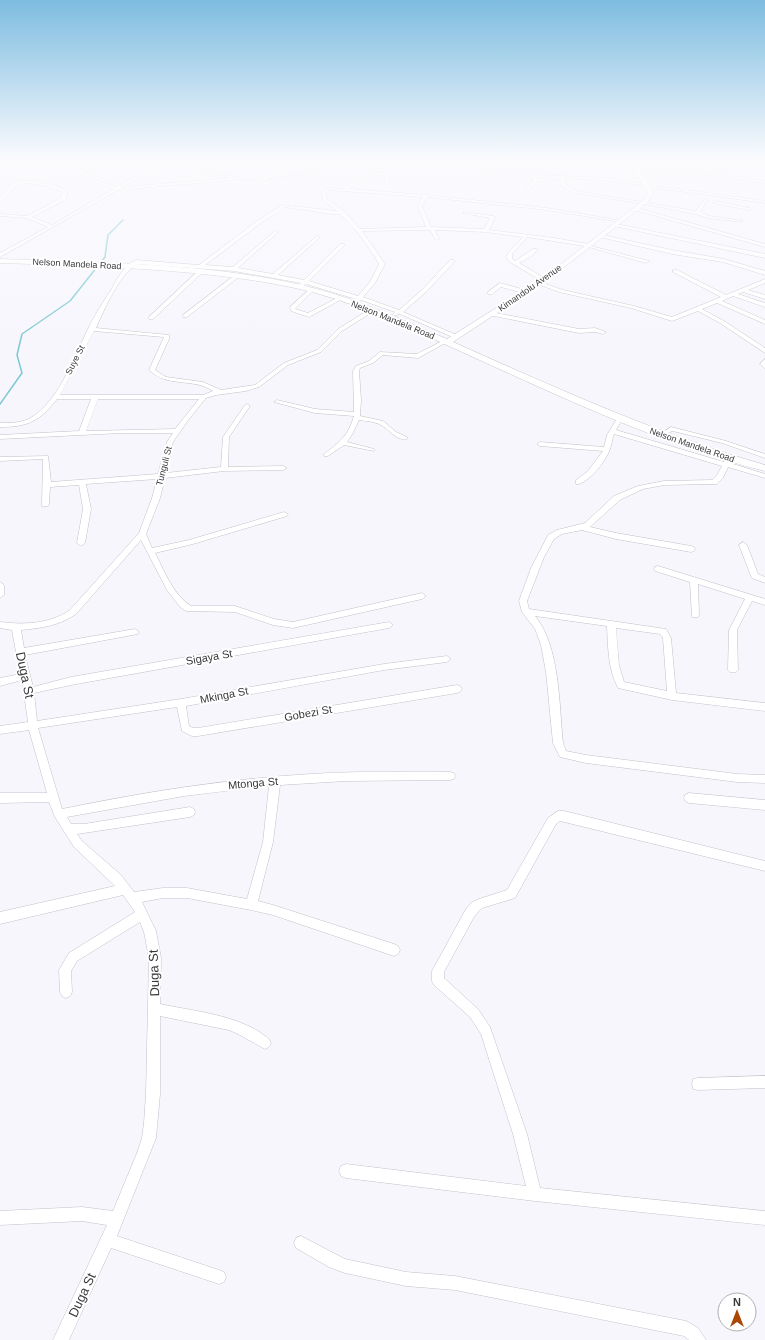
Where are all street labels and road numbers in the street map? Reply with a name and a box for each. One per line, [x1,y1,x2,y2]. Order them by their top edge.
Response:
street label: Nelson Mandela Road [32,257,122,271]
street label: Kimandolu Avenue [496,262,564,314]
street label: Nelson Mandela Road [350,299,436,341]
street label: Suye St [63,343,87,376]
street label: Nelson Mandela Road [648,426,736,464]
street label: Tunguli St [154,445,174,487]
street label: Sigaya St [185,647,233,667]
street label: Duga St [13,650,37,700]
street label: Mkinga St [199,684,249,706]
street label: Gobezi St [283,703,333,723]
street label: Mtonga St [228,775,278,791]
street label: Duga St [146,949,162,997]
street label: Duga St [65,1270,99,1319]

